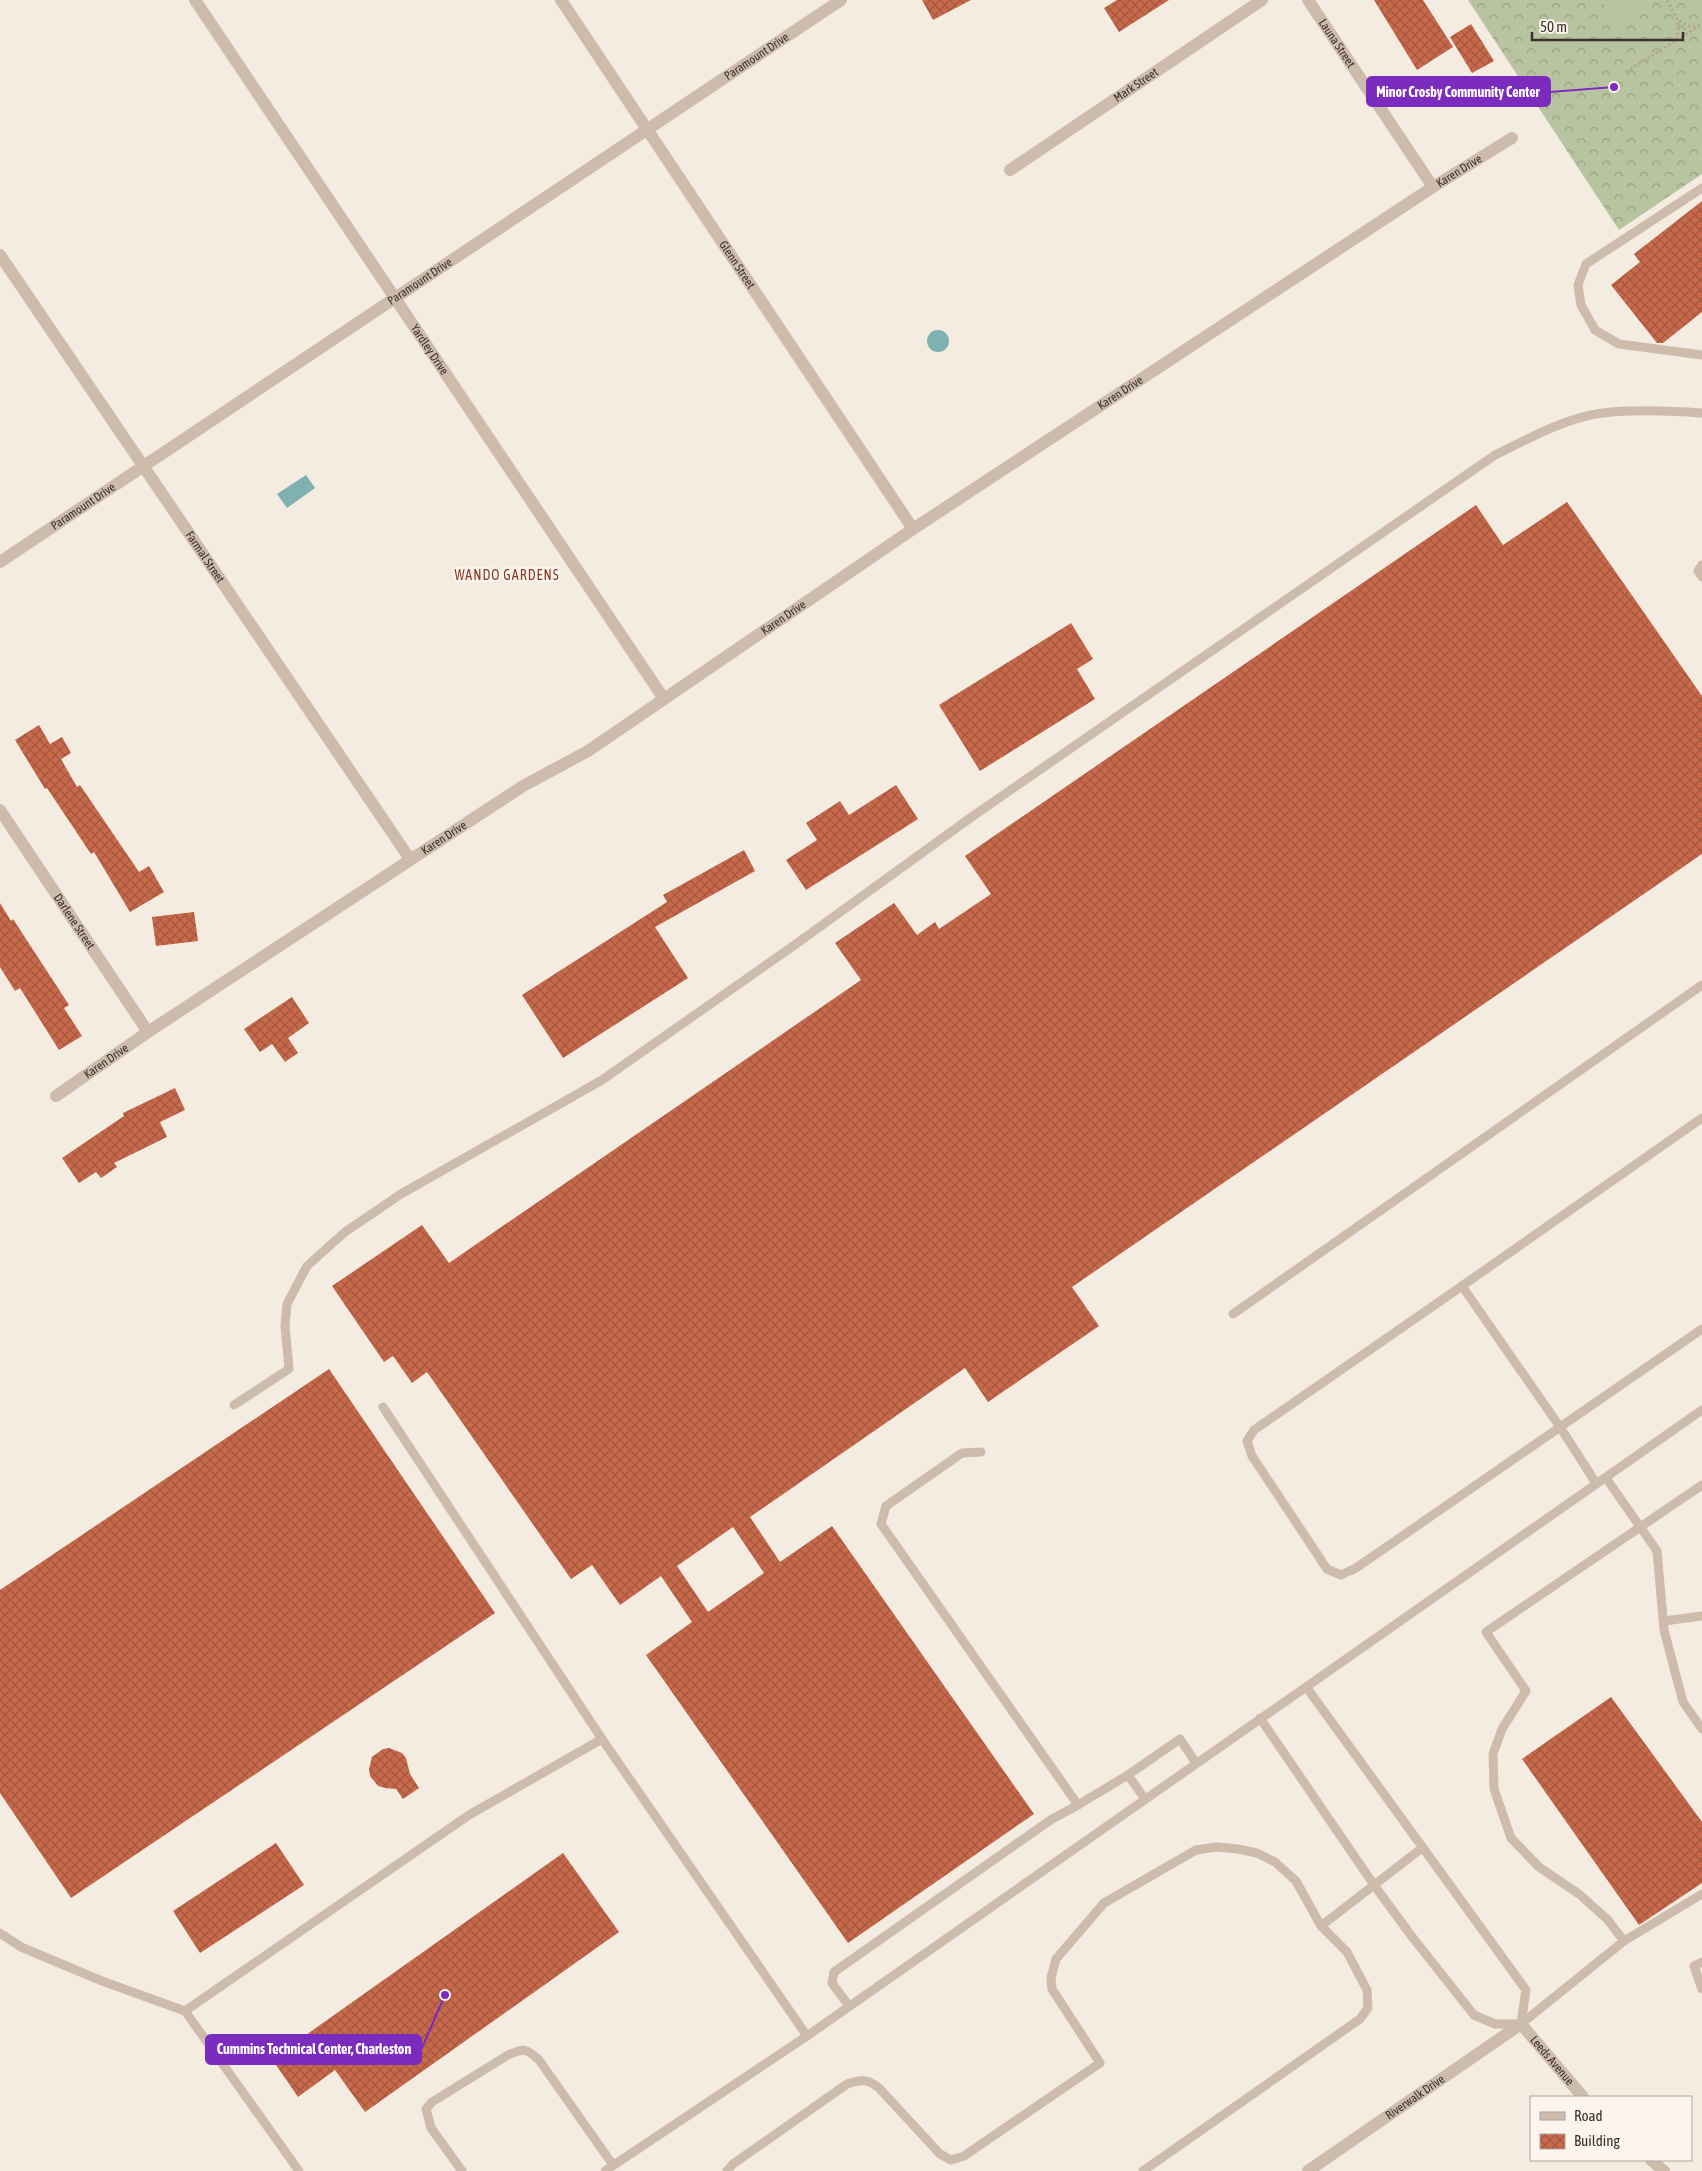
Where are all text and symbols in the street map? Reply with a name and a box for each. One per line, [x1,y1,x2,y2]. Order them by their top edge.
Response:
scale bar [1532,10,1683,42]
street label: Launa Street [1316,16,1358,71]
text: 50 m [1540,18,1567,35]
street label: Paramount Drive [722,30,791,83]
street label: Mark Street [1111,65,1161,105]
callout: Minor Crosby Community Center [1367,77,1550,106]
text: Minor Crosby Community Center [1376,84,1541,100]
street label: Karen Drive [1434,151,1484,190]
street label: Glenn Street [716,238,758,292]
street label: Paramount Drive [385,255,455,308]
street label: Yardley Drive [408,322,451,377]
street label: Karen Drive [1095,373,1145,413]
street label: Paramount Drive [48,480,118,533]
street label: Farmal Street [183,529,228,586]
district label: WANDO GARDENS [454,567,560,583]
street label: Karen Drive [758,597,808,638]
street label: Karen Drive [419,818,469,858]
street label: Darlene Street [51,891,98,952]
street label: Karen Drive [81,1041,131,1081]
street label: Leeds Avenue [1527,2033,1577,2088]
callout: Cummins Technical Center, Charleston [206,2035,421,2064]
text: Cummins Technical Center, Charleston [217,2041,411,2057]
street label: Riverwalk Drive [1383,2072,1447,2122]
legend [1530,2096,1692,2161]
text: Road [1574,2107,1603,2124]
text: Building [1574,2132,1620,2149]

